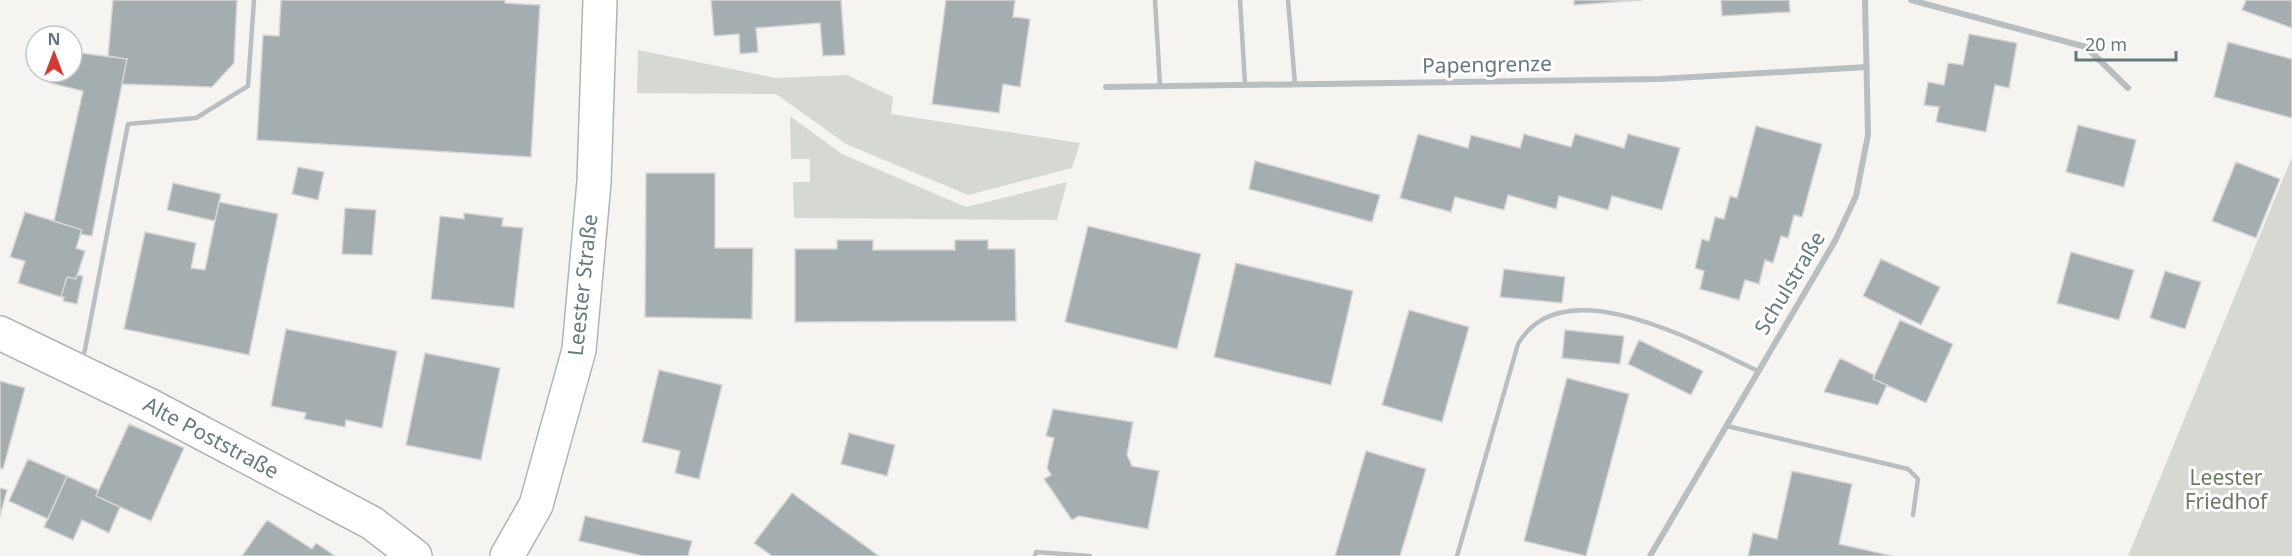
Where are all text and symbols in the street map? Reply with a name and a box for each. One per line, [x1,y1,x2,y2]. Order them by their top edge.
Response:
north arrow [24,24,84,84]
scale bar [2076,24,2176,62]
text: N [47,28,61,50]
text: 20 m [2085,32,2127,56]
street label: Papengrenze [1422,49,1552,79]
street label: Leester Straße [561,213,603,357]
street label: Schulstraße [1747,226,1831,339]
street label: Alte Poststraße [139,390,284,485]
park label: Leester Friedhof [2185,463,2269,515]

